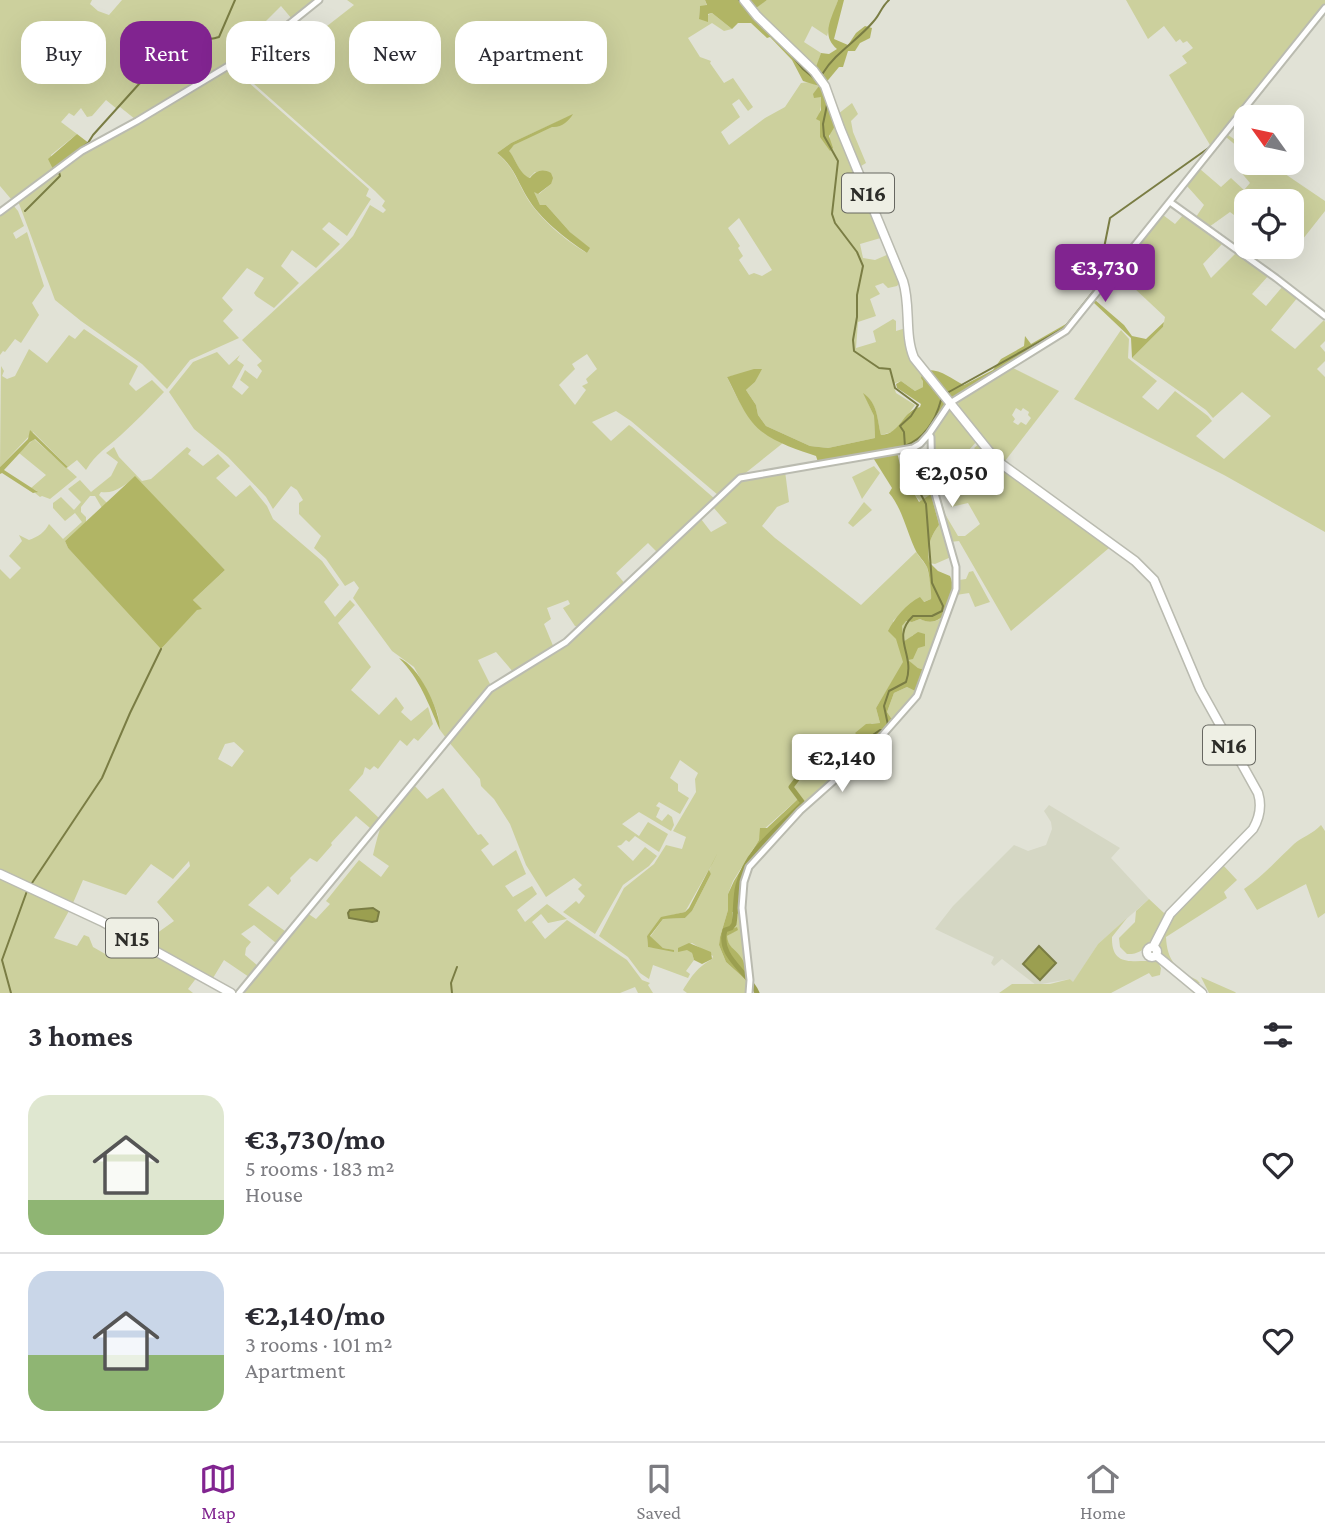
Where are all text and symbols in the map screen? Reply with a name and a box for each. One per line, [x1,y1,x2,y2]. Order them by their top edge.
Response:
chip: Buy [21,21,106,84]
chip: Rent [120,21,212,84]
chip: Filters [226,21,335,84]
chip: New [349,21,441,84]
chip: Apartment [455,21,607,84]
north arrow [1234,105,1304,175]
map controls [1234,105,1304,259]
road number: N16 [842,174,894,212]
button: locate [1234,189,1304,259]
pin: €3,730 [1048,244,1162,304]
text: €3,730 [1071,254,1139,280]
pin: €2,050 [895,449,1009,509]
text: €2,050 [916,459,988,485]
road number: N16 [1203,726,1255,764]
pin: €2,140 [785,734,899,794]
text: €2,140 [808,744,876,770]
road number: N15 [106,918,158,958]
icon: filters [1259,1016,1297,1054]
text: 3 homes [28,1019,133,1052]
text: €3,730/mo [245,1122,385,1155]
icon: home [84,1123,168,1207]
icon: heart [1259,1146,1297,1184]
text: 5 rooms · 183 m² [245,1155,395,1181]
text: House [245,1181,303,1207]
text: €2,140/mo [245,1298,385,1331]
icon: home [84,1299,168,1383]
icon: heart [1259,1322,1297,1360]
text: 3 rooms · 101 m² [245,1331,392,1357]
text: Apartment [245,1357,345,1383]
tab: Map [199,1460,237,1523]
tab: Saved [636,1460,681,1523]
tab: Home [1080,1460,1126,1523]

